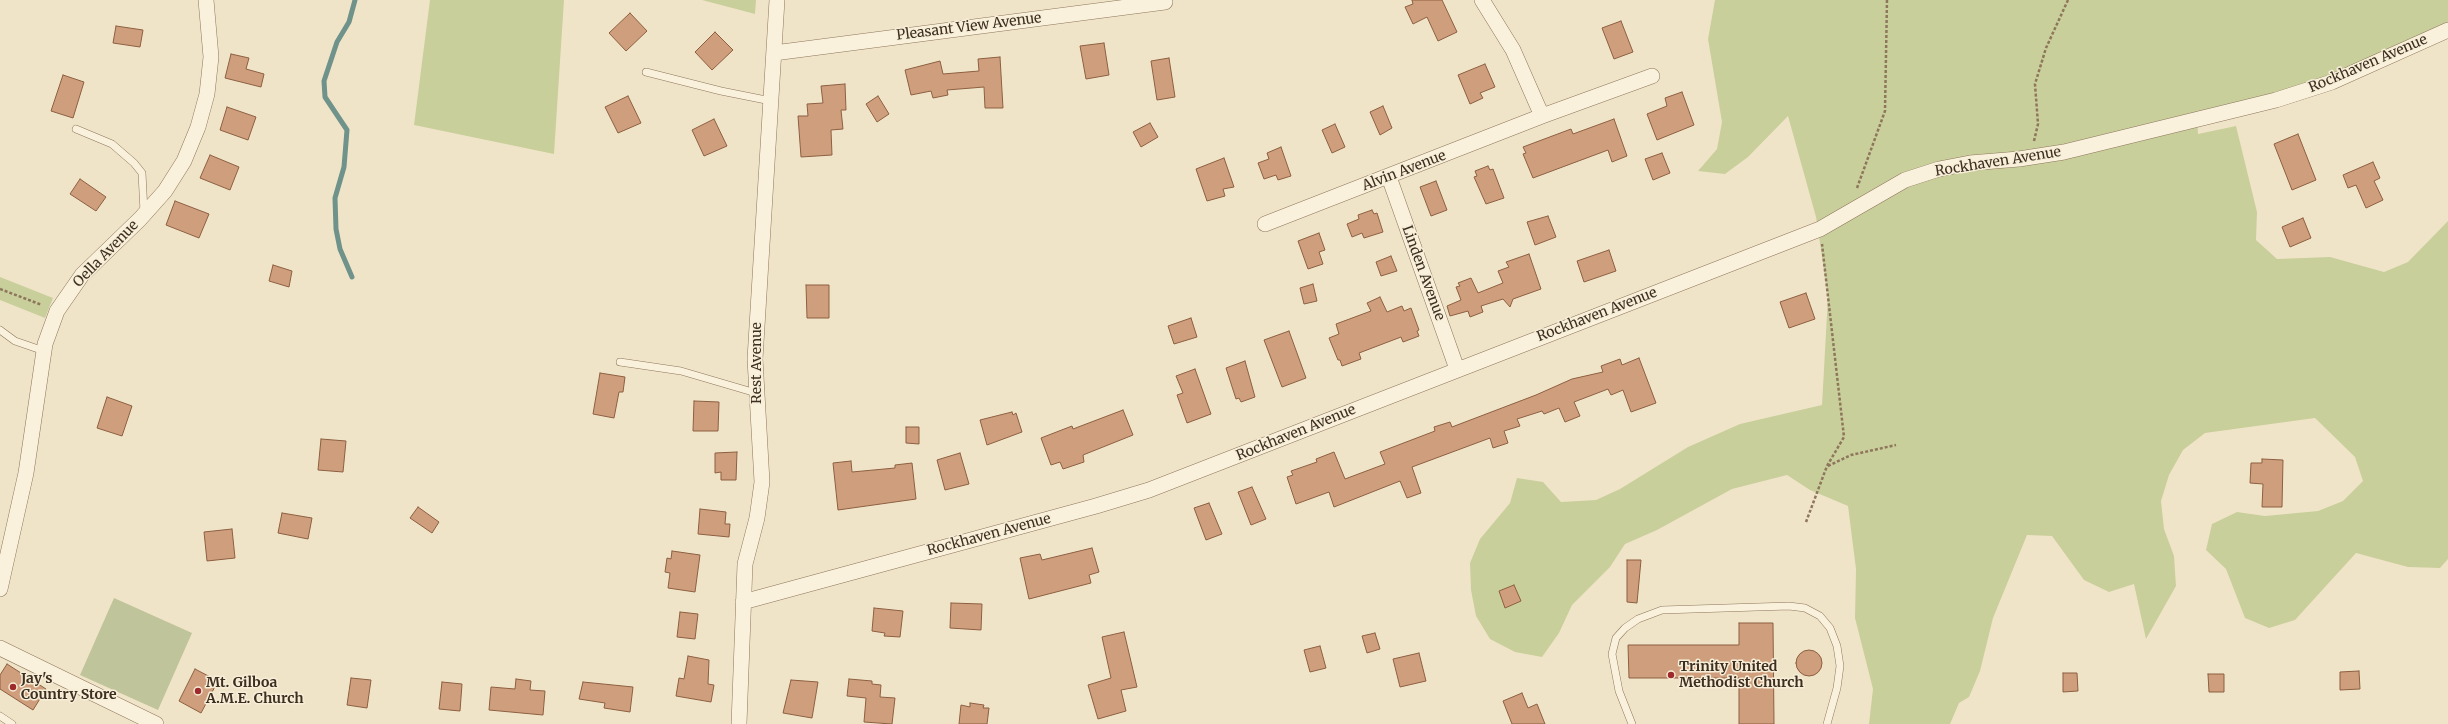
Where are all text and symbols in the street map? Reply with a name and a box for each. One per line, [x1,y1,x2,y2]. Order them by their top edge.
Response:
street label: Pleasant View Avenue [896,10,1042,44]
street label: Rockhaven Avenue [2306,31,2430,97]
street label: Rockhaven Avenue [1934,144,2062,180]
street label: Alvin Avenue [1360,147,1448,195]
street label: Oella Avenue [70,217,142,291]
street label: Linden Avenue [1398,223,1448,323]
street label: Rockhaven Avenue [1535,284,1659,346]
street label: Rest Avenue [749,322,765,404]
street label: Rockhaven Avenue [1234,401,1358,465]
street label: Rockhaven Avenue [925,510,1053,560]
place label: Trinity United Methodist Church [1679,659,1804,692]
marker: Trinity United Methodist Church [1666,670,1676,680]
place label: Jay's Country Store [21,671,117,704]
place label: Mt. Gilboa A.M.E. Church [206,675,304,708]
marker: Jay's Country Store [8,682,18,692]
marker: Mt. Gilboa A.M.E. Church [193,686,203,696]

